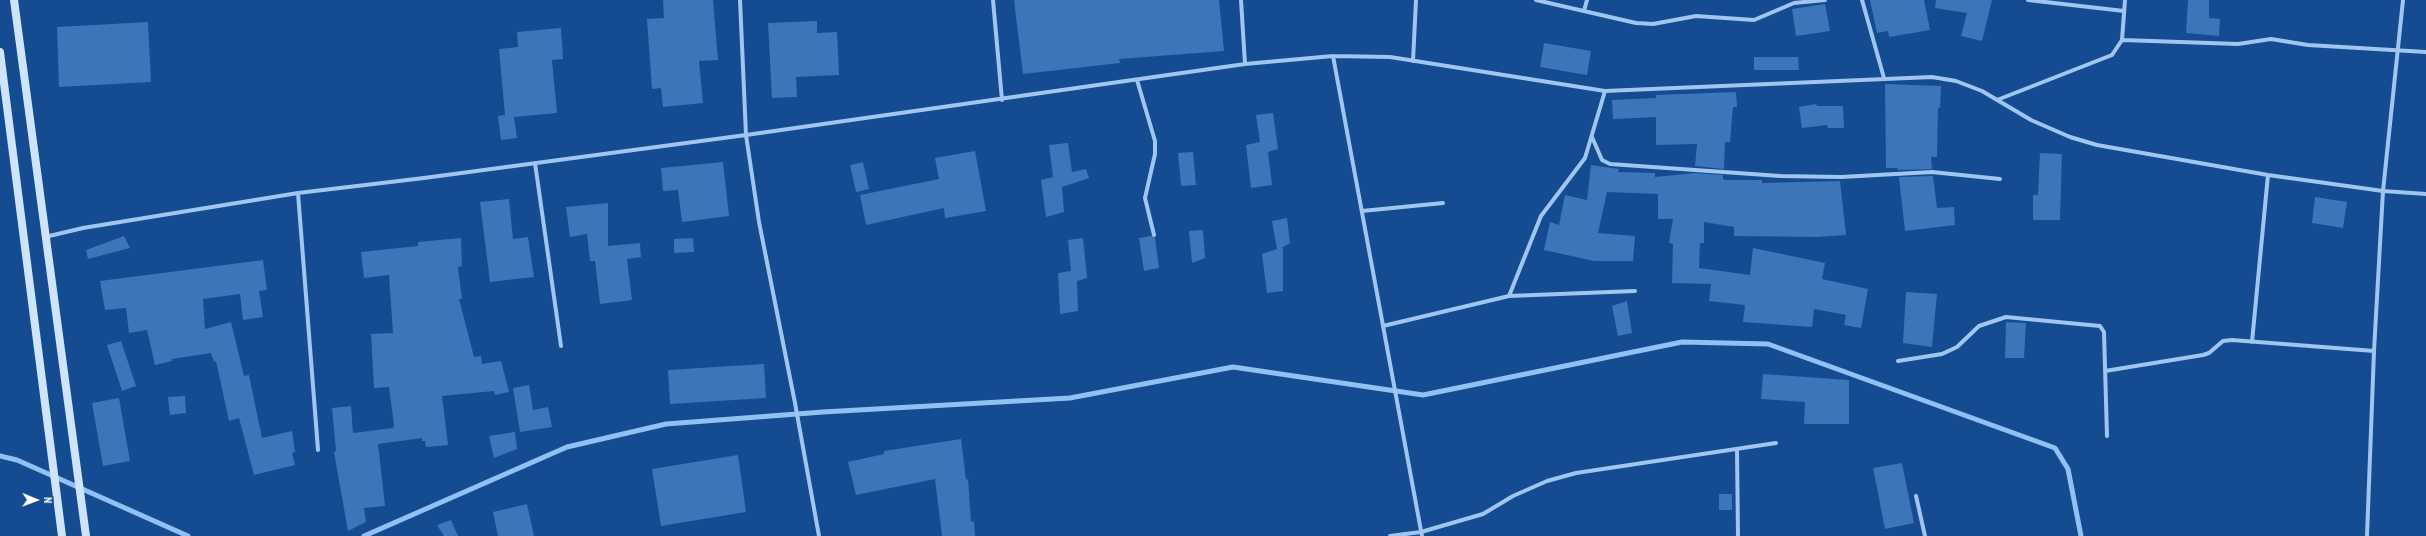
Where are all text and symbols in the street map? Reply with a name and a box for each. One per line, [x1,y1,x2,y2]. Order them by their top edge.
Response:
north arrow [16,480,56,520]
text: N [41,497,55,503]

